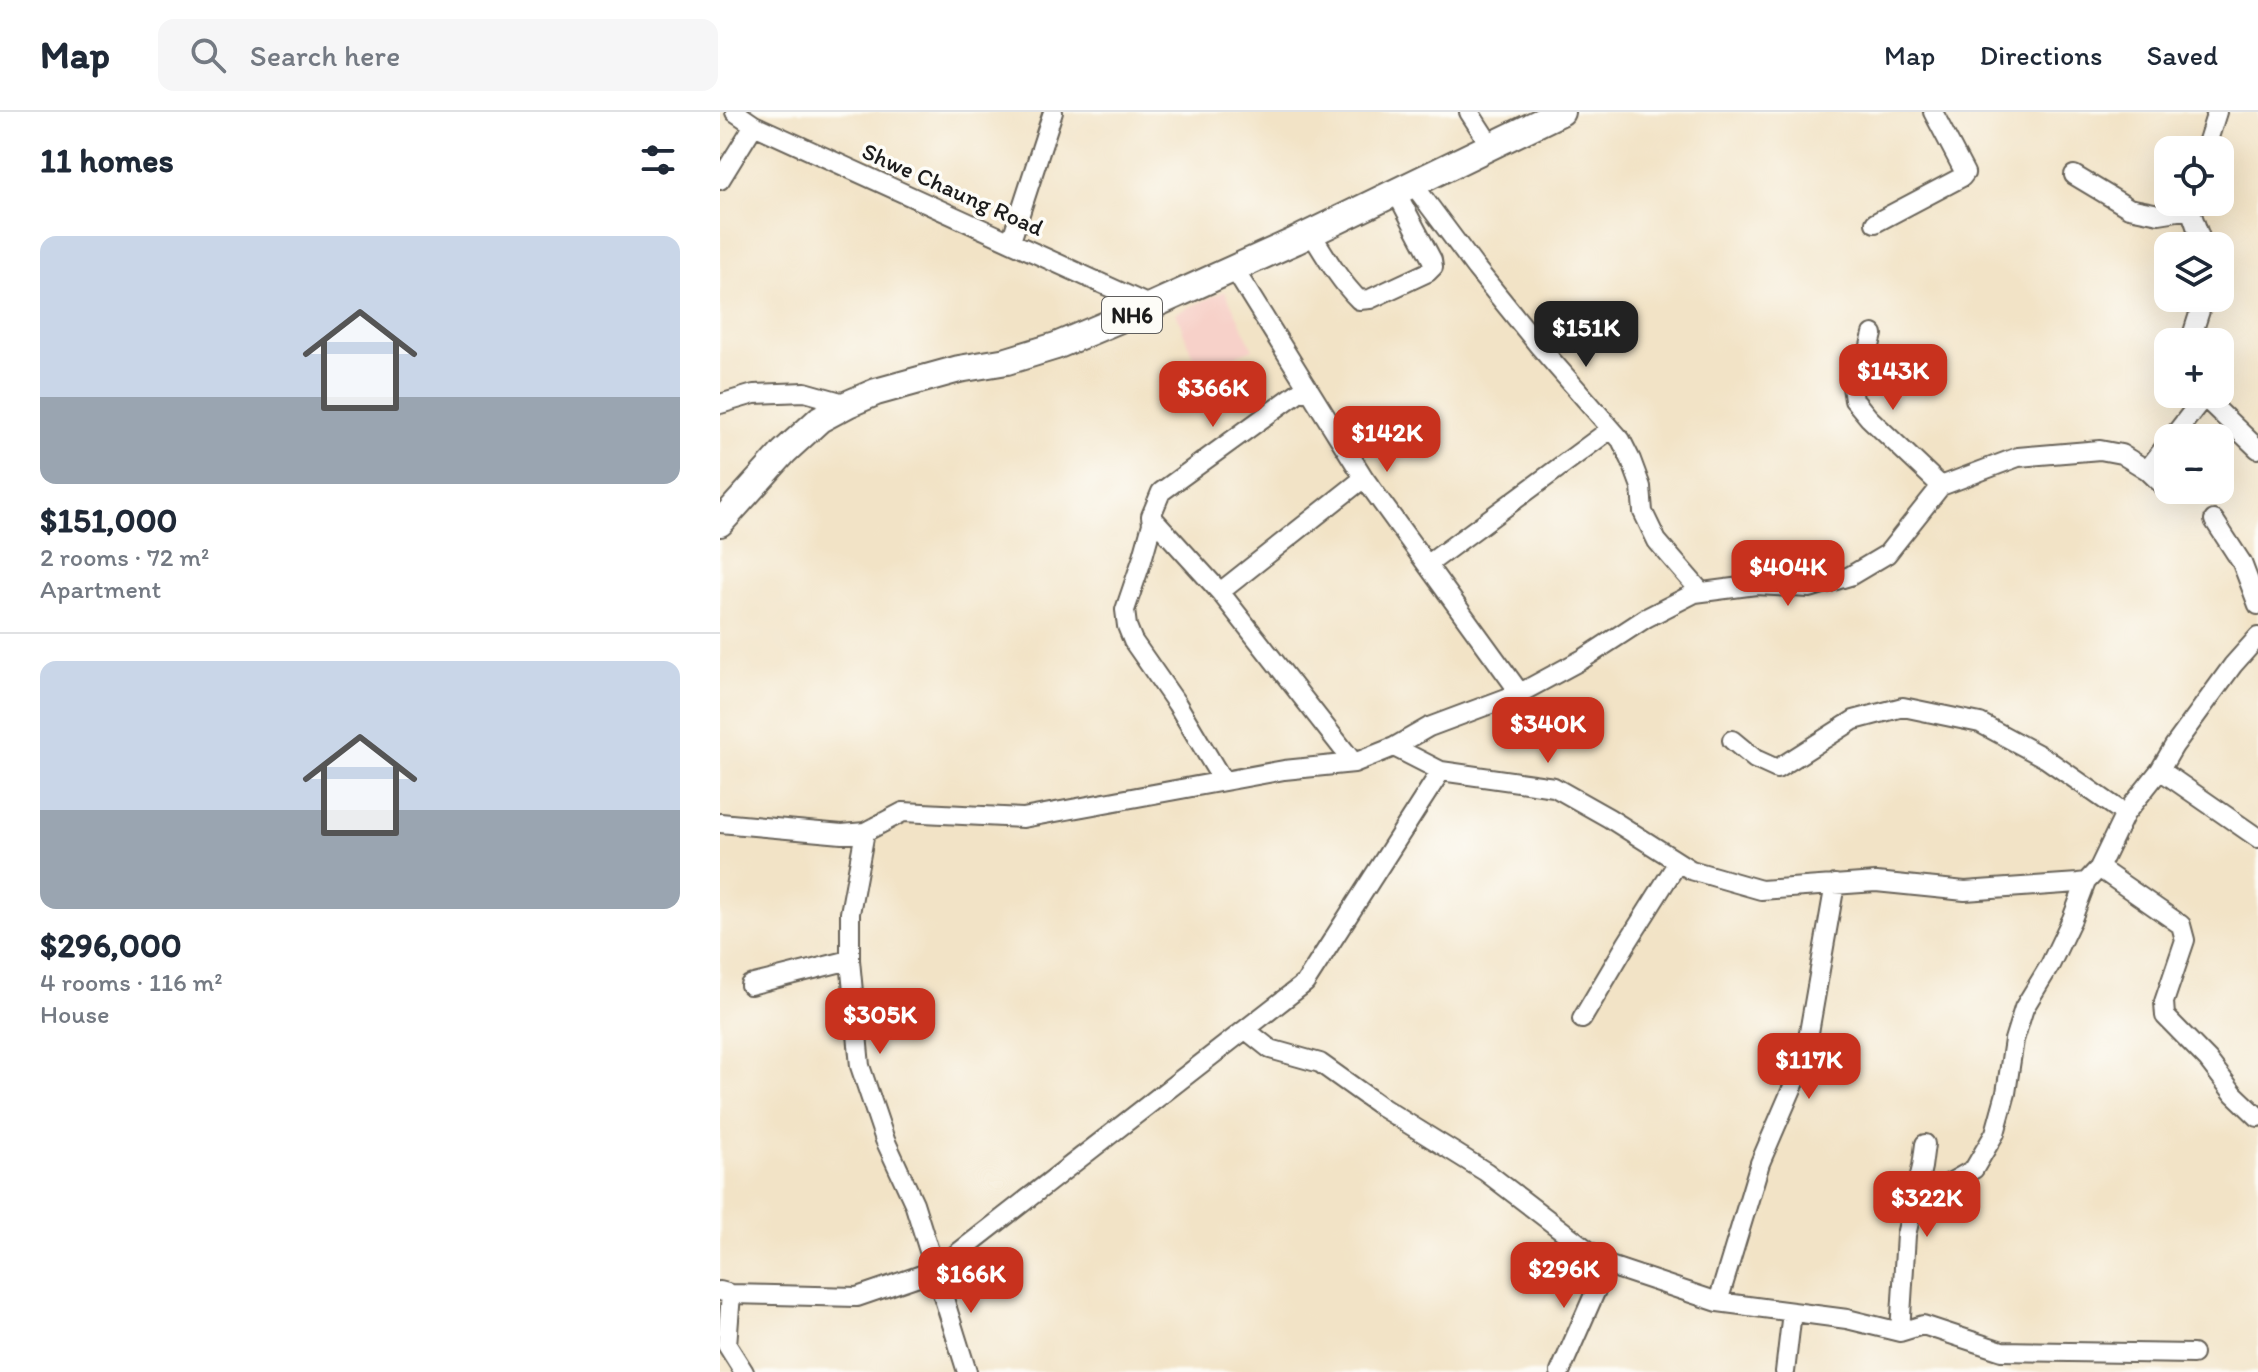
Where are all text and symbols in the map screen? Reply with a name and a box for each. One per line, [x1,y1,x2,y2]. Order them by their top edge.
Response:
search box [158,19,718,91]
text: Map [40,32,110,78]
icon: search [186,33,230,77]
text: Search here [250,37,400,74]
text: Map [1884,38,1935,72]
text: Directions [1979,38,2103,72]
text: Saved [2147,38,2218,72]
street label: Shwe Chaung Road [858,136,1048,242]
map controls [2154,136,2234,504]
button: locate [2154,136,2234,216]
icon: filters [636,138,680,182]
text: 11 homes [40,140,174,181]
button: layers [2154,232,2234,312]
icon: home [288,288,432,432]
road number: NH6 [1102,297,1162,333]
pin: $151K [1530,301,1642,369]
text: $151K [1552,311,1620,343]
button: + [2154,328,2234,408]
pin: $143K [1837,344,1949,412]
text: $143K [1857,354,1929,386]
pin: $366K [1157,361,1269,429]
text: $366K [1177,371,1249,403]
pin: $142K [1331,406,1443,474]
text: $142K [1351,416,1423,448]
button: − [2154,424,2234,504]
text: $151,000 [40,500,178,541]
pin: $404K [1732,540,1844,608]
text: 2 rooms · 72 m² [40,541,209,573]
text: $404K [1749,550,1827,582]
text: Apartment [40,573,161,605]
pin: $340K [1492,697,1604,765]
text: $340K [1510,707,1586,739]
icon: home [288,713,432,857]
text: $296,000 [40,925,182,966]
text: 4 rooms · 116 m² [40,966,223,998]
pin: $305K [824,988,936,1056]
text: House [40,998,110,1030]
text: $305K [843,998,917,1030]
pin: $117K [1753,1033,1865,1101]
text: $117K [1776,1043,1842,1075]
pin: $322K [1871,1171,1983,1239]
text: $322K [1891,1181,1963,1213]
pin: $296K [1508,1242,1620,1310]
pin: $166K [915,1247,1027,1315]
text: $296K [1529,1252,1599,1284]
text: $166K [936,1257,1006,1289]

